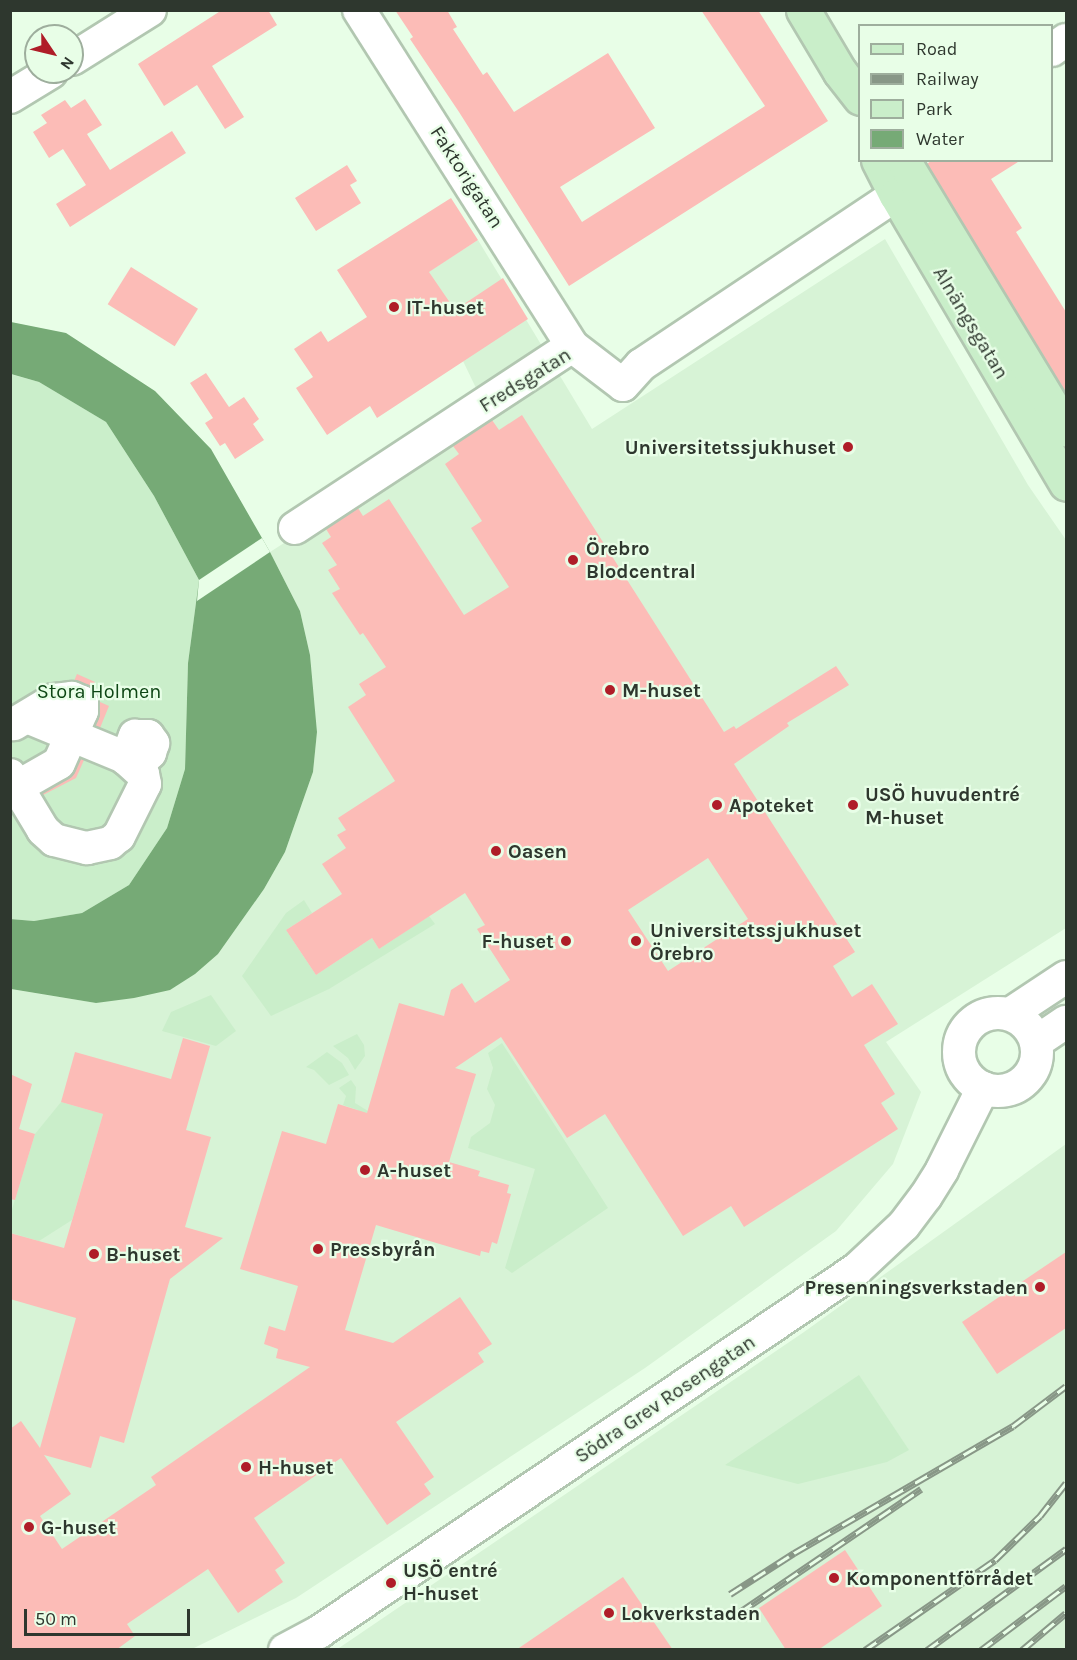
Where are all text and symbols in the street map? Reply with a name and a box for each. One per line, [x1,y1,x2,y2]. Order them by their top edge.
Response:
north arrow [24,24,84,84]
legend [858,24,1053,162]
text: Road [916,38,957,60]
text: N [56,53,79,74]
text: Railway [916,68,979,90]
text: Park [916,98,953,120]
street label: Faktorigatan [425,121,509,233]
text: Water [916,128,964,150]
street label: Alnängsgatan [928,262,1014,384]
place label: IT-huset [406,295,484,319]
marker: IT-huset [387,300,401,314]
street label: Fredsgatan [475,342,575,418]
place label: Universitetssjukhuset [625,435,836,459]
marker: Universitetssjukhuset [841,440,855,454]
place label: Örebro Blodcentral [586,536,696,583]
marker: Örebro Blodcentral [564,551,582,569]
place label: M-huset [622,678,701,702]
park label: Stora Holmen [37,679,161,703]
marker: M-huset [603,683,617,697]
place label: USÖ huvudentré M-huset [865,782,1020,829]
place label: Apoteket [729,793,814,817]
marker: Apoteket [710,798,724,812]
marker: USÖ huvudentré M-huset [846,798,860,812]
place label: Oasen [508,839,567,863]
marker: Oasen [489,844,503,858]
place label: Universitetssjukhuset Örebro [650,918,861,965]
place label: F-huset [482,929,554,953]
marker: Universitetssjukhuset Örebro [627,932,645,950]
marker: F-huset [559,934,573,948]
place label: A-huset [377,1158,451,1182]
marker: A-huset [358,1163,372,1177]
place label: Pressbyrån [330,1237,436,1261]
place label: B-huset [106,1242,180,1266]
marker: Pressbyrån [311,1242,325,1256]
marker: B-huset [87,1247,101,1261]
place label: Presenningsverkstaden [805,1275,1028,1299]
marker: Presenningsverkstaden [1033,1280,1047,1294]
street label: Södra Grev Rosengatan [570,1330,760,1468]
place label: H-huset [258,1455,334,1479]
marker: H-huset [239,1460,253,1474]
place label: G-huset [41,1515,116,1539]
marker: G-huset [22,1520,36,1534]
place label: USÖ entré H-huset [403,1559,498,1606]
place label: Komponentförrådet [846,1566,1033,1590]
marker: Komponentförrådet [827,1571,841,1585]
marker: USÖ entré H-huset [384,1576,398,1590]
scale bar [27,1597,194,1635]
place label: Lokverkstaden [621,1601,760,1625]
marker: Lokverkstaden [602,1606,616,1620]
text: 50 m [35,1608,77,1630]

